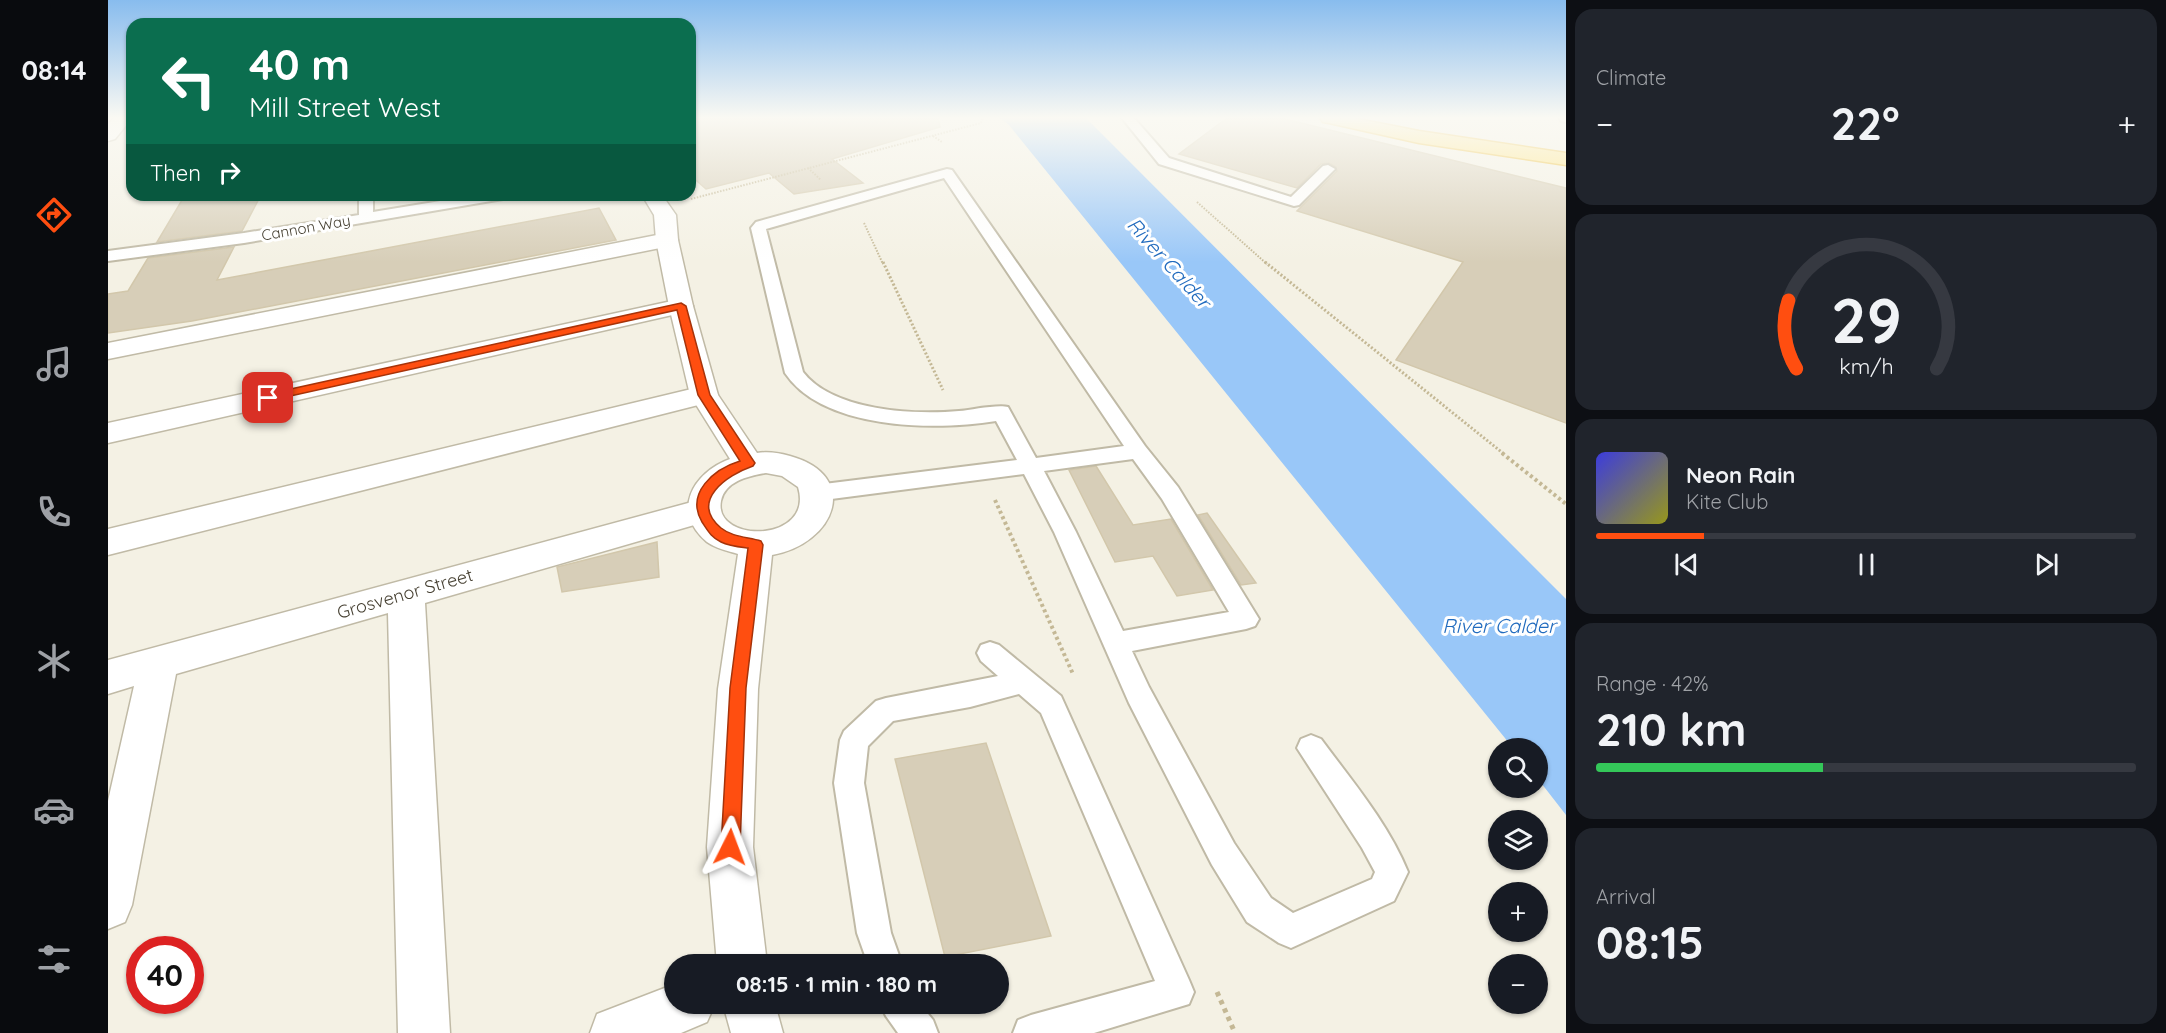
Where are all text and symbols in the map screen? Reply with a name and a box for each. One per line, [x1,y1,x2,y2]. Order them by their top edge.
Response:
text: 40 m [249,38,350,91]
icon: left [150,42,228,120]
text: 08:14 [21,53,87,87]
text: Climate [1596,65,1666,90]
text: Mill Street West [249,90,441,124]
text: 22° [1831,95,1900,151]
text: − [1596,103,1613,144]
text: + [2117,103,2136,144]
icon: right [213,156,246,189]
text: Then [150,159,201,187]
icon: directions [33,194,75,236]
street label: Cannon Way [260,210,352,245]
water label: River Calder [1122,212,1218,315]
text: 29 [1831,281,1901,359]
icon: music [33,343,75,385]
text: km/h [1839,353,1893,379]
pin [242,372,293,423]
icon: arrive [251,381,284,414]
text: Neon Rain [1686,461,1795,489]
text: Kite Club [1686,489,1768,514]
icon: phone [33,491,75,533]
icon: previous [1670,548,1703,581]
icon: pause [1850,548,1883,581]
icon: next [2030,548,2063,581]
street label: Grosvenor Street [334,563,475,624]
water label: River Calder [1442,613,1558,638]
icon: climate [33,640,75,682]
text: Range · 42% [1596,671,1709,696]
text: 210 km [1596,701,1746,757]
map controls [1488,738,1548,1014]
button: search [1488,738,1548,798]
icon: car [33,789,75,831]
button: layers [1488,810,1548,870]
position arrow [698,815,762,879]
button: + [1488,882,1548,942]
text: Arrival [1596,884,1656,909]
text: 08:15 [1596,914,1704,970]
speed limit sign: 40 [126,936,204,1014]
icon: filters [33,938,75,980]
button: − [1488,954,1548,1014]
text: 08:15 · 1 min · 180 m [736,970,937,998]

